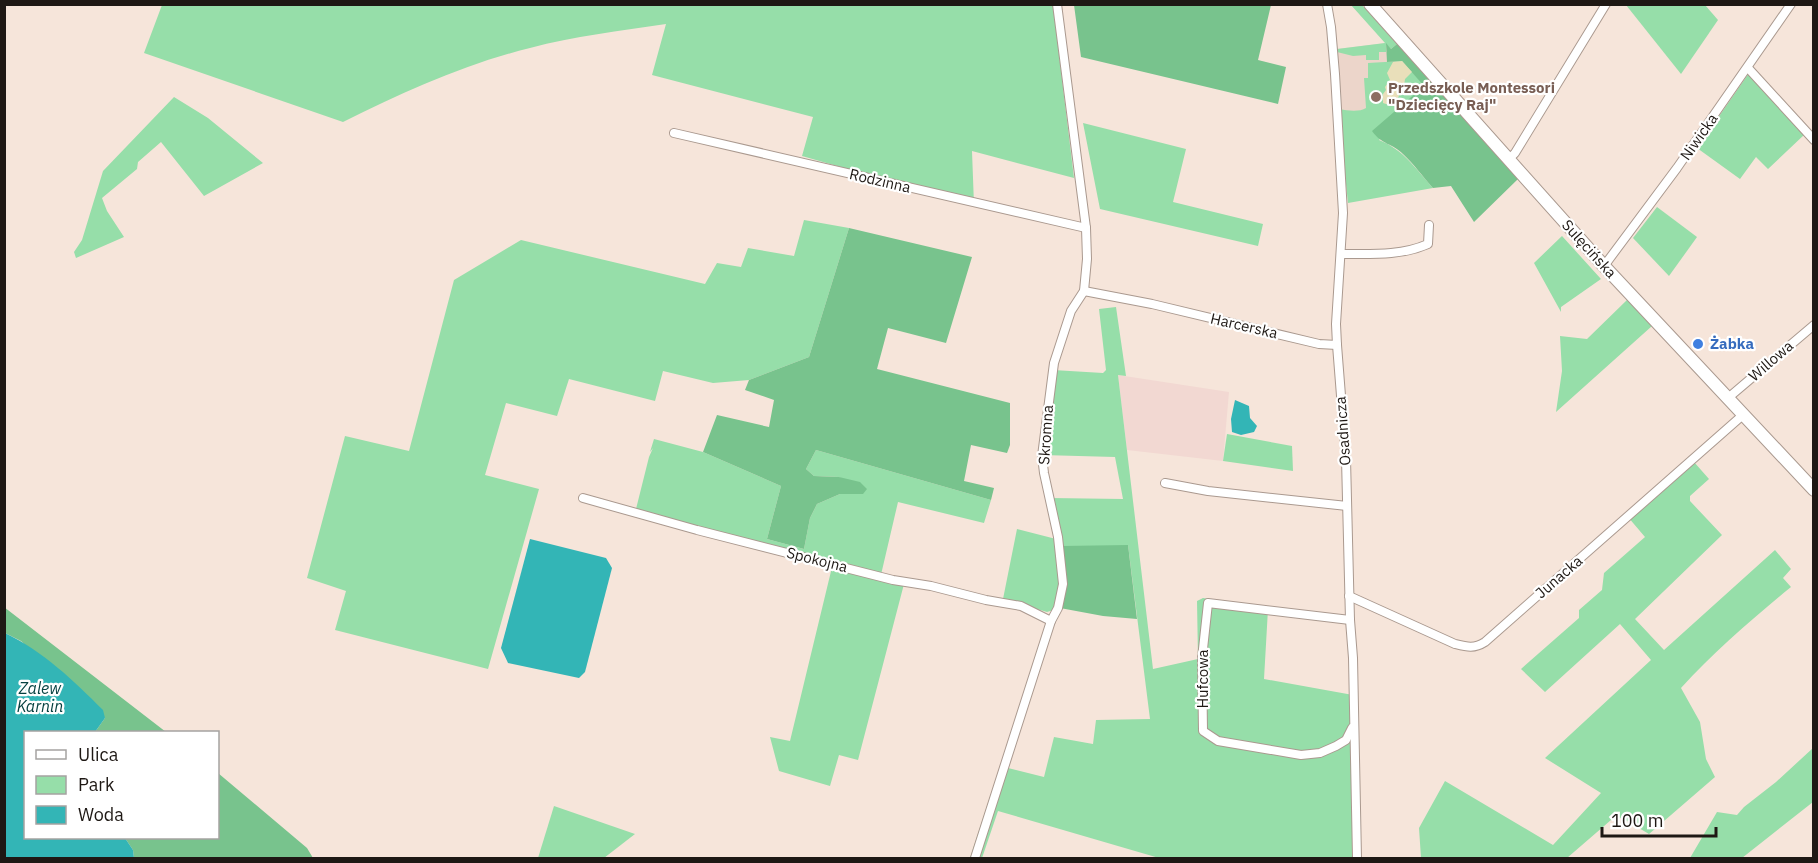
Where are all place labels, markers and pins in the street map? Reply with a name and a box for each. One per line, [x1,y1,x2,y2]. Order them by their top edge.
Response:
place label: Przedszkole Montessori "Dziecięcy Raj" [1388,78,1555,114]
marker: Przedszkole Montessori "Dziecięcy Raj" [1369,90,1383,104]
place label: Żabka [1710,334,1754,353]
marker: Żabka [1691,337,1705,351]

